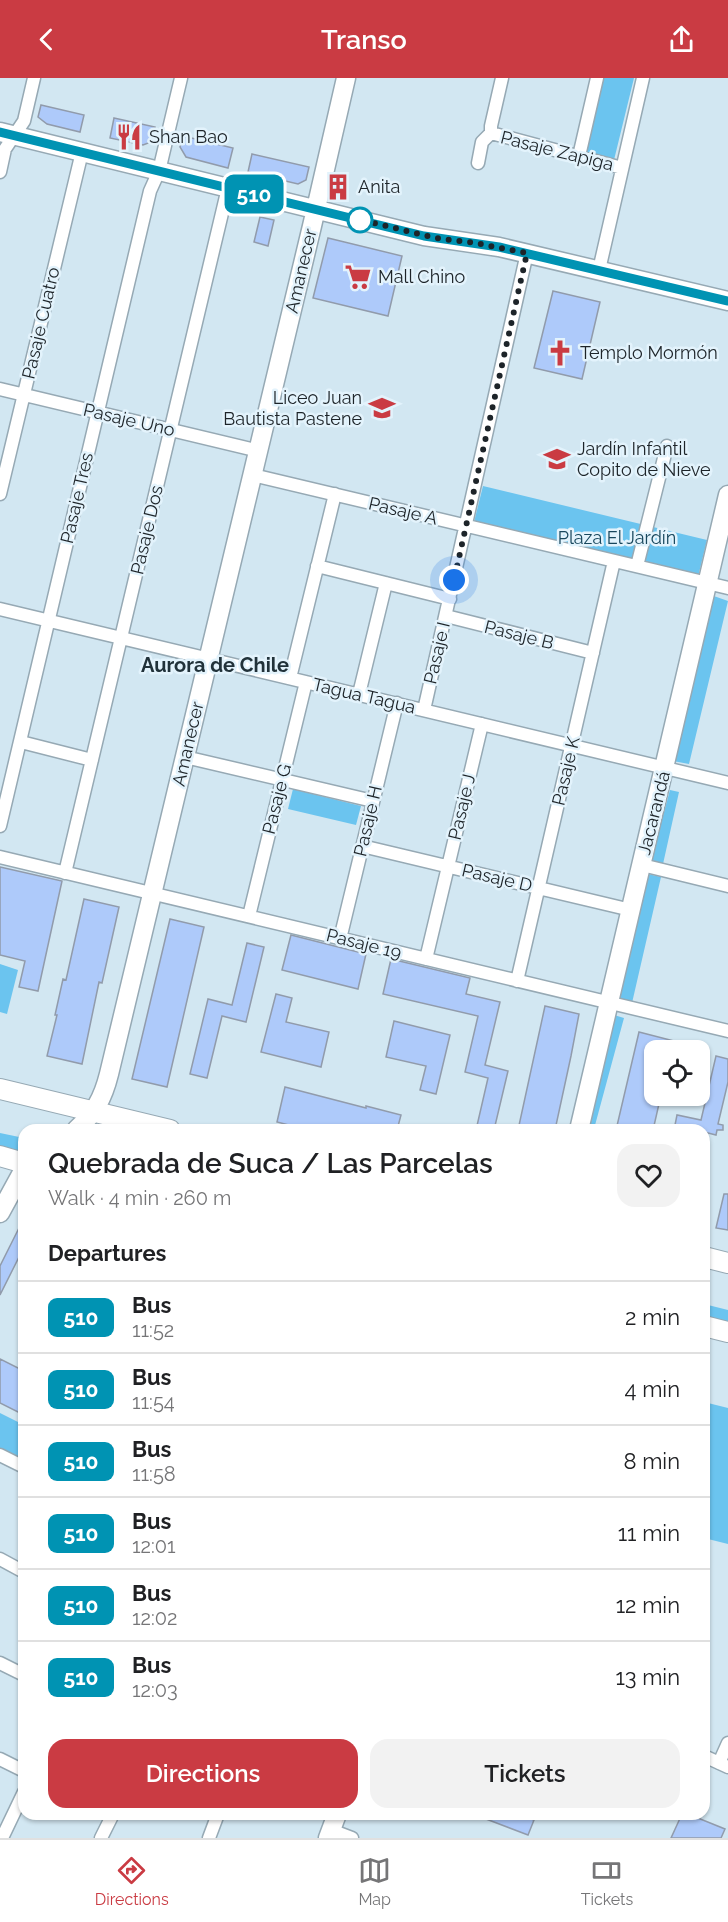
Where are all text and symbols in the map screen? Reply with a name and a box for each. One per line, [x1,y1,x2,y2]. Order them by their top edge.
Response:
icon: back [30,23,63,56]
icon: share [665,23,698,56]
text: Transo [321,24,407,55]
restaurant icon: Shan Bao [114,122,144,152]
place label: Shan Bao [149,126,228,147]
street label: Pasaje Zapiga [498,126,616,175]
building icon: Anita [323,172,353,202]
line badge: 510 [220,174,288,214]
place label: Anita [358,176,400,197]
text: 510 [237,182,271,207]
unlabelled marker [347,207,373,233]
street label: Amanecer [281,226,321,315]
supermarket icon: Mall Chino [343,262,373,292]
street label: Pasaje Cuatro [17,265,64,381]
place label: Mall Chino [378,266,466,287]
church icon: Templo Mormón [545,338,575,368]
place label: Templo Mormón [580,342,718,363]
place label: Liceo Juan Bautista Pastene [223,387,362,429]
school or university icon: Liceo Juan Bautista Pastene [367,393,397,423]
street label: Pasaje Uno [81,399,177,440]
place label: Jardín Infantil Copito de Nieve [577,438,711,480]
school or university icon: Jardín Infantil Copito de Nieve [542,444,572,474]
street label: Pasaje Tres [56,450,97,545]
street label: Pasaje Dos [126,483,167,577]
street label: Pasaje A [367,492,440,529]
park label: Plaza El Jardín [558,527,676,548]
your location [439,565,469,595]
street label: Pasaje B [482,616,556,653]
street label: Pasaje I [419,620,454,686]
district label: Aurora de Chile [141,653,289,677]
street label: Tagua Tagua [311,673,418,718]
street label: Amanecer [168,699,208,788]
street label: Pasaje K [547,734,584,807]
street label: Pasaje G [258,762,295,836]
street label: Jacarandá [633,769,674,857]
street label: Pasaje J [444,772,479,842]
street label: Pasaje H [349,783,386,858]
street label: Pasaje D [460,859,534,896]
street label: Pasaje 19 [324,924,404,963]
map controls [644,1040,710,1106]
button: locate [644,1040,710,1106]
button: heart [617,1144,680,1207]
text: Quebrada de Suca / Las Parcelas [48,1147,493,1180]
text: Walk · 4 min · 260 m [48,1186,231,1210]
text: Departures [48,1240,166,1266]
text: Bus [132,1292,171,1318]
text: 2 min [625,1304,680,1330]
text: 510 [64,1305,98,1330]
text: 11:52 [132,1318,174,1342]
text: Bus [132,1364,171,1390]
text: 4 min [625,1376,680,1402]
text: 510 [64,1377,98,1402]
text: 11:54 [132,1390,175,1414]
text: Bus [132,1436,171,1462]
text: 8 min [624,1448,680,1474]
text: 510 [64,1449,98,1474]
text: 11:58 [132,1462,176,1486]
text: Bus [132,1508,171,1534]
text: 11 min [618,1520,680,1546]
text: 510 [64,1521,98,1546]
text: 12:01 [132,1534,176,1558]
text: Bus [132,1580,171,1606]
text: 12 min [616,1592,680,1618]
text: 510 [64,1593,98,1618]
text: 12:02 [132,1606,177,1630]
text: Bus [132,1652,171,1678]
text: 13 min [615,1664,680,1690]
text: 510 [64,1665,98,1690]
text: 12:03 [132,1678,178,1702]
button: Directions [48,1739,358,1808]
button: Tickets [370,1739,680,1808]
tab: Directions [95,1854,169,1909]
tab: Map [358,1854,391,1909]
tab: Tickets [581,1854,633,1909]

